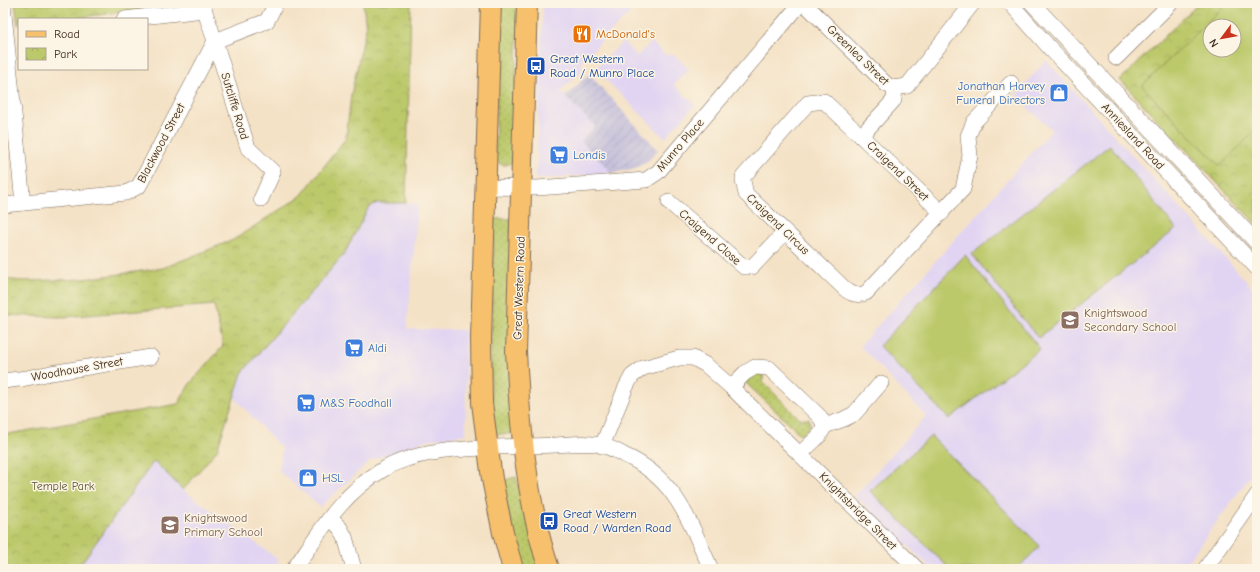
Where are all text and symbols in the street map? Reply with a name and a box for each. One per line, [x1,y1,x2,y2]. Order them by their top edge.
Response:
legend [18,18,148,70]
north arrow [1202,18,1242,58]
street label: Greenlea Street [824,22,892,88]
restaurant icon: McDonald's [571,23,593,45]
text: Road [54,27,80,41]
place label: McDonald's [596,27,655,41]
text: N [1207,37,1221,50]
text: Park [54,47,77,61]
place label: Great Western Road / Munro Place [550,52,654,80]
bus stop icon: Great Western Road / Munro Place [525,55,547,77]
street label: Sutcliffe Road [218,71,252,141]
place label: Jonathan Harvey Funeral Directors [956,79,1046,107]
shop icon: Jonathan Harvey Funeral Directors [1048,82,1070,104]
street label: Blackwood Street [134,100,188,185]
street label: Anniesland Road [1099,100,1167,172]
street label: Munro Place [653,116,707,174]
street label: Craigend Street [864,138,932,204]
supermarket icon: Londis [548,144,570,166]
place label: Londis [573,148,606,162]
street label: Craigend Circus [744,191,812,257]
street label: Craigend Close [676,206,744,268]
street label: Great Western Road [510,236,528,340]
place label: Knightswood Secondary School [1084,306,1176,334]
school or university icon: Knightswood Secondary School [1059,309,1081,331]
supermarket icon: Aldi [343,337,365,359]
place label: Aldi [368,341,387,355]
street label: Woodhouse Street [30,354,125,384]
supermarket icon: M&S Foodhall [295,392,317,414]
place label: M&S Foodhall [320,396,392,410]
shop icon: HSL [297,467,319,489]
street label: Knightsbridge Street [816,469,900,553]
place label: HSL [322,471,343,485]
park label: Temple Park [31,479,95,493]
place label: Great Western Road / Warden Road [563,507,671,535]
bus stop icon: Great Western Road / Warden Road [538,510,560,532]
place label: Knightswood Primary School [184,511,263,539]
school or university icon: Knightswood Primary School [159,514,181,536]

